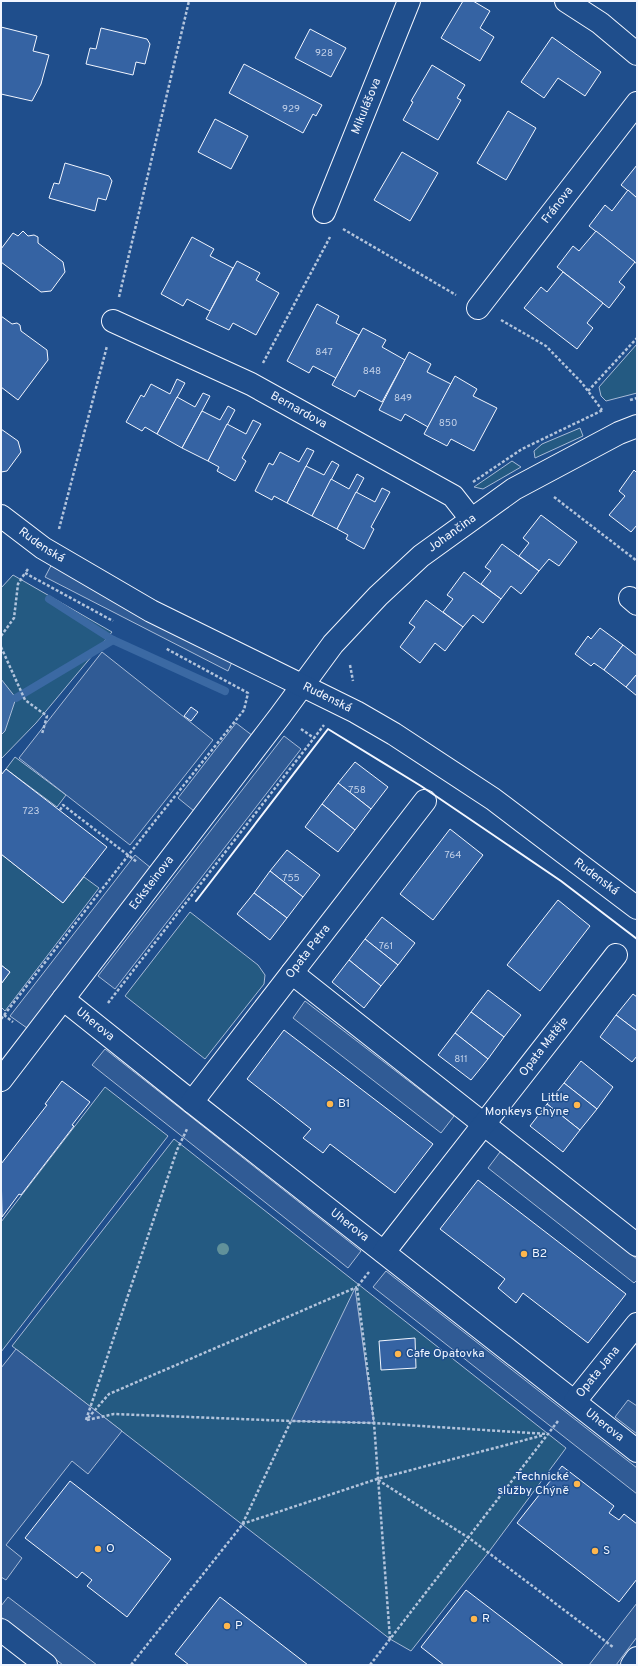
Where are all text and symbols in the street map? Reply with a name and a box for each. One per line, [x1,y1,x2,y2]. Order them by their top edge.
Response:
house number: 928 [315,47,333,60]
street label: Mikulášova [348,76,385,137]
house number: 929 [282,103,300,116]
street label: Fránova [538,184,577,227]
house number: 847 [315,346,333,359]
house number: 848 [363,365,381,378]
street label: Bernardova [267,388,330,432]
house number: 849 [394,392,412,405]
house number: 850 [439,417,457,430]
street label: Johančina [425,511,480,556]
street label: Rudenská [15,524,67,567]
street label: Rudenská [300,679,354,717]
house number: 758 [348,784,366,797]
house number: 723 [22,805,40,818]
house number: 764 [445,849,461,862]
street label: Ecksteinova [126,853,178,914]
street label: Rudenská [570,855,622,899]
house number: 755 [282,872,300,885]
street label: Opata Petra [282,921,334,982]
house number: 761 [379,940,393,953]
street label: Uherova [72,1004,118,1045]
street label: Opata Matěje [516,1014,572,1080]
house number: 811 [454,1053,468,1066]
place label: Little Monkeys Chyne [485,1090,569,1120]
place label: B1 [338,1096,350,1112]
marker: B1 [325,1099,335,1109]
marker: Little Monkeys Chyne [572,1100,582,1110]
street label: Uherova [327,1205,372,1246]
place label: B2 [532,1246,547,1262]
marker: B2 [519,1249,529,1259]
street label: Opata Jana [573,1343,624,1401]
place label: Cafe Opatovka [406,1346,485,1362]
marker: Cafe Opatovka [393,1349,403,1359]
street label: Uherova [582,1405,627,1446]
place label: Technické služby Chýně [497,1469,569,1499]
marker: Technické služby Chýně [572,1479,582,1489]
place label: O [106,1541,115,1557]
place label: S [603,1543,610,1559]
marker: O [93,1544,103,1554]
marker: S [590,1546,600,1556]
place label: R [482,1611,490,1627]
marker: R [469,1614,479,1624]
place label: P [235,1618,243,1634]
marker: P [222,1621,232,1631]

